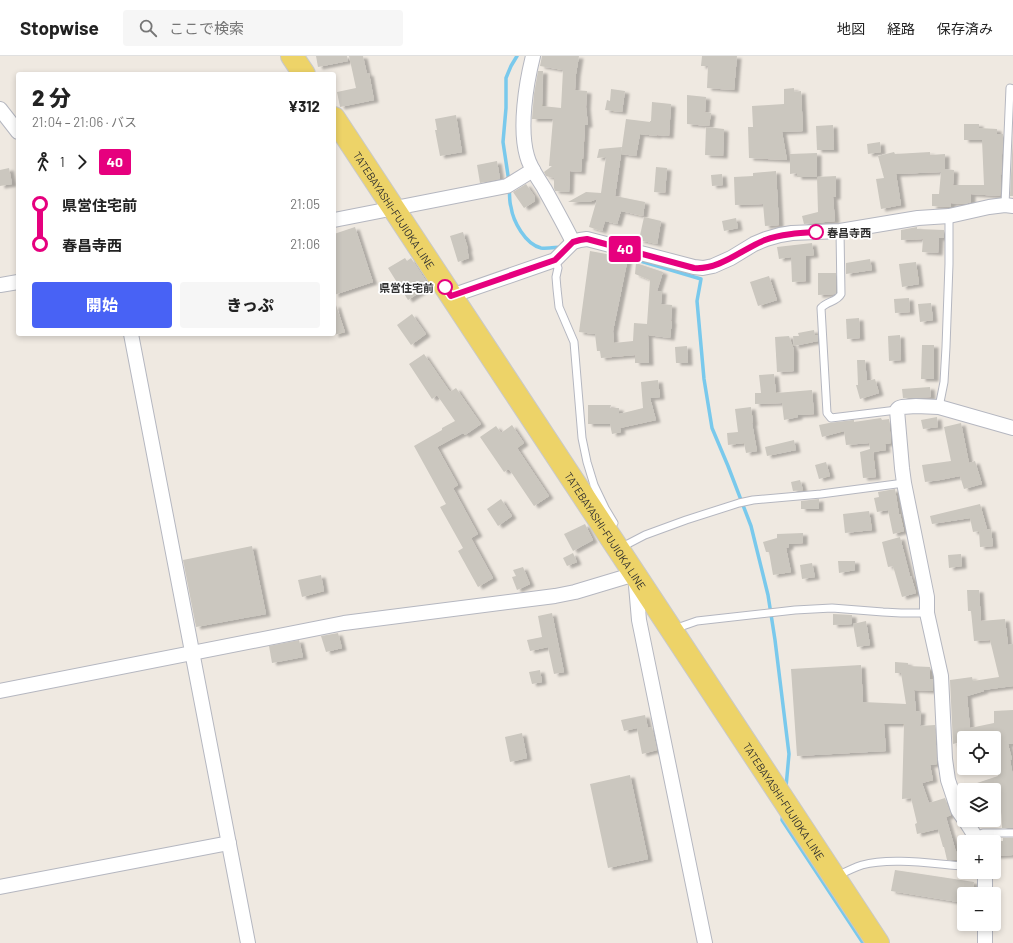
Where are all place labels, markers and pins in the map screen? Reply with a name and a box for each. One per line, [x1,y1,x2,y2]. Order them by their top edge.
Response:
marker: 春昌寺西 [808,224,824,240]
place label: 春昌寺西 [827,226,871,239]
marker: 県営住宅前 [437,279,453,295]
place label: 県営住宅前 [379,281,434,294]

